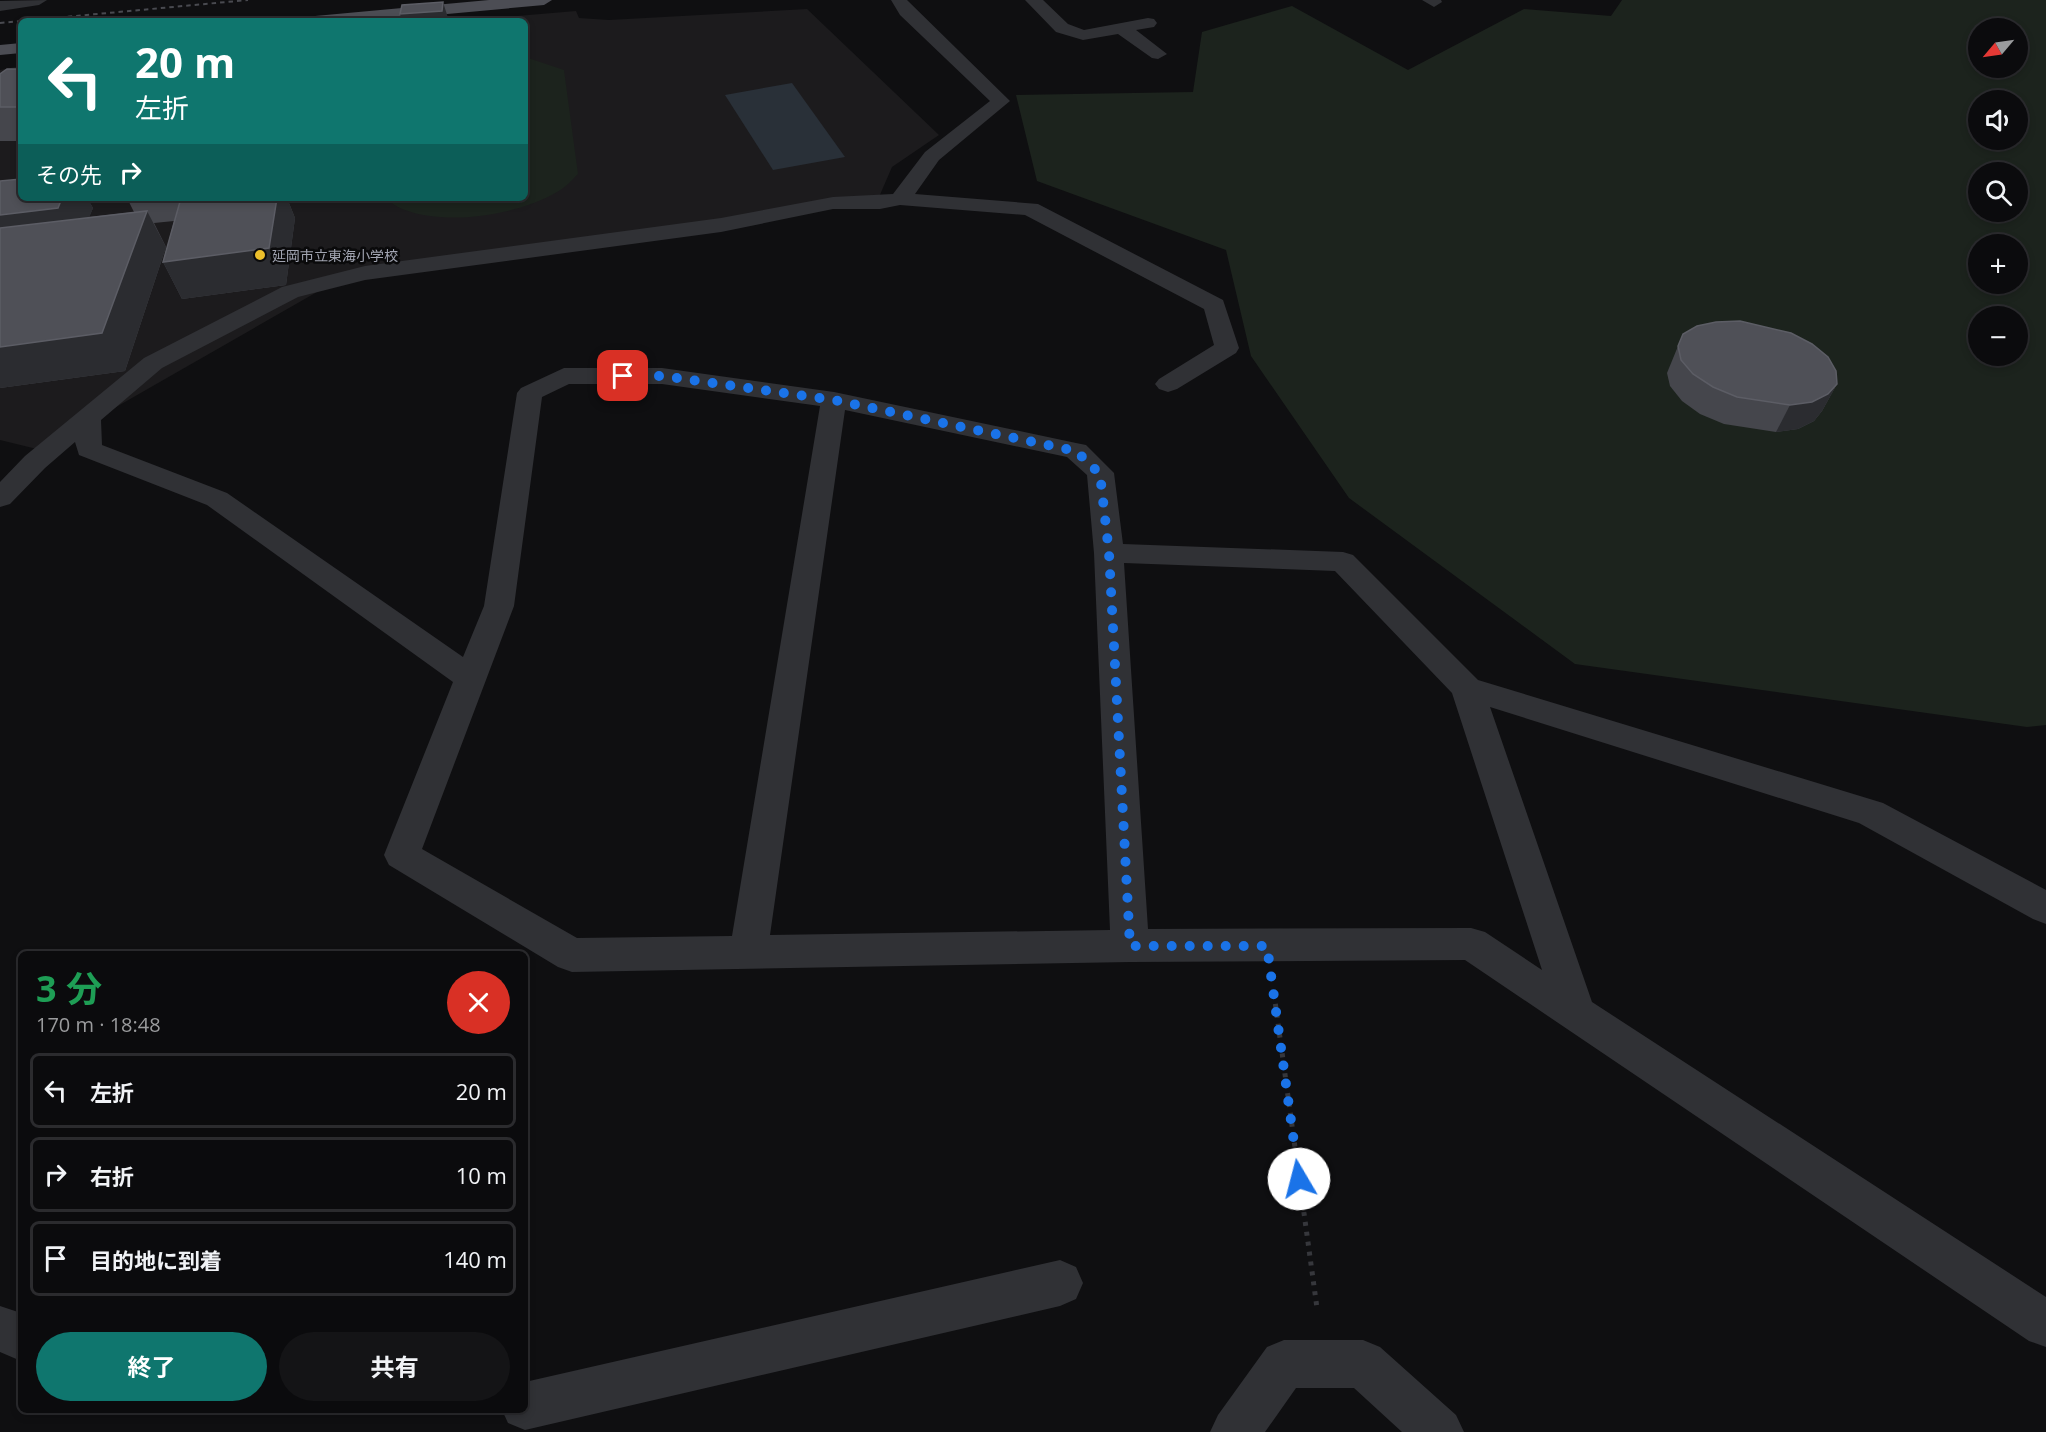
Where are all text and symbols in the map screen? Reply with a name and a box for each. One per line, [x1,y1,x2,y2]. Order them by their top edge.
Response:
north arrow [1968,18,2028,78]
map controls [1968,18,2028,366]
text: 20 m [135,33,235,90]
icon: left [36,42,114,120]
text: 左折 [135,89,189,126]
button: sound [1968,90,2028,150]
icon: right [114,156,147,189]
text: その先 [36,159,102,189]
button: search [1968,162,2028,222]
button: + [1968,234,2028,294]
place label: 延岡市立東海小学校 [272,246,398,265]
marker: 延岡市立東海小学校 [253,248,267,262]
button: − [1968,306,2028,366]
pin [597,350,648,401]
icon: arrive [606,359,639,392]
text: 3 分 [36,964,102,1013]
button: close [447,971,510,1034]
text: 170 m · 18:48 [36,1011,161,1038]
icon: left [39,1074,72,1107]
text: 20 m [456,1076,507,1106]
text: 左折 [90,1077,134,1107]
position arrow [1267,1147,1331,1211]
icon: right [39,1158,72,1191]
text: 10 m [456,1160,507,1190]
text: 右折 [90,1161,134,1191]
icon: arrive [39,1242,72,1275]
text: 140 m [443,1244,507,1274]
text: 目的地に到着 [90,1245,222,1275]
button: 終了 [36,1332,267,1401]
button: 共有 [279,1332,510,1401]

